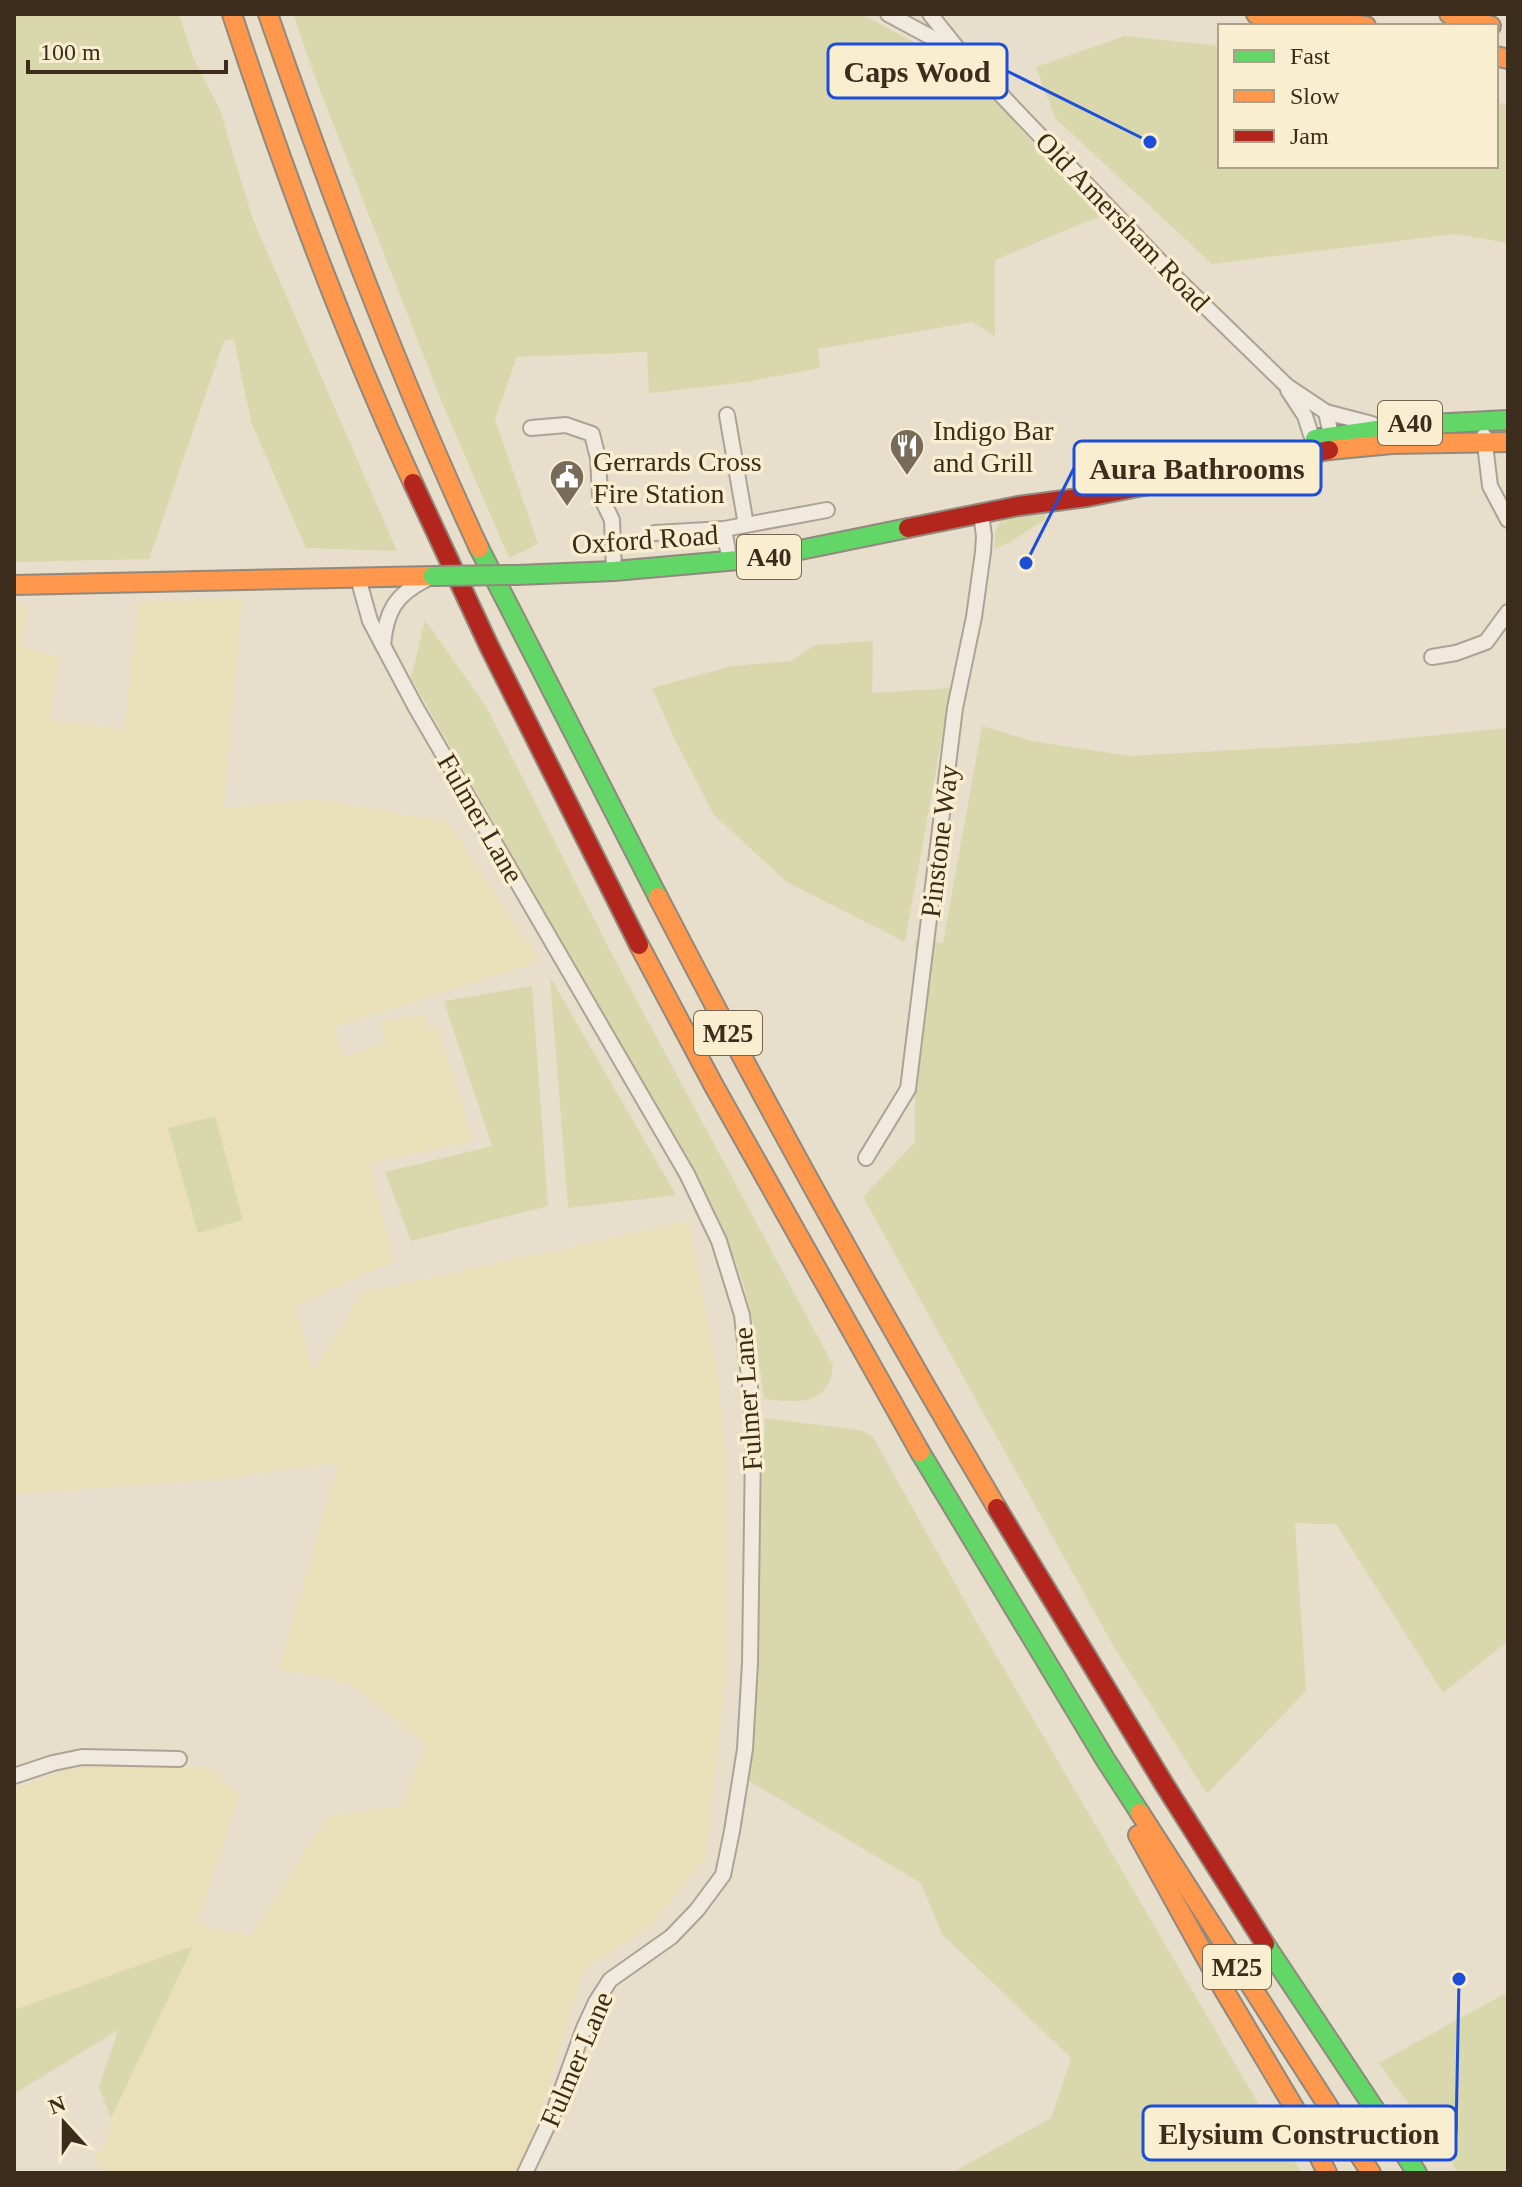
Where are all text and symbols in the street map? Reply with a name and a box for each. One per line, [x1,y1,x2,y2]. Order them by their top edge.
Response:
scale bar [28,24,226,74]
legend [1218,24,1498,168]
text: 100 m [40,39,101,65]
text: Fast [1290,43,1330,69]
callout: Caps Wood [828,44,1007,98]
text: Caps Wood [843,55,991,88]
text: Slow [1290,83,1340,109]
text: Jam [1290,123,1329,149]
street label: Old Amersham Road [1029,126,1216,317]
road number: A40 [1378,401,1442,445]
place label: Indigo Bar and Grill [933,415,1054,478]
restaurant icon: Indigo Bar and Grill [888,427,926,477]
callout: Aura Bathrooms [1074,441,1321,495]
place label: Gerrards Cross Fire Station [593,446,762,509]
text: Aura Bathrooms [1089,452,1305,485]
public building icon: Gerrards Cross Fire Station [548,458,586,508]
street label: Oxford Road [571,519,719,560]
road number: A40 [737,535,801,579]
street label: Fulmer Lane [431,748,530,888]
street label: Pinstone Way [915,763,964,919]
road number: M25 [694,1011,762,1055]
street label: Fulmer Lane [727,1326,768,1472]
road number: M25 [1203,1945,1271,1989]
street label: Fulmer Lane [534,1987,619,2131]
north arrow [24,2083,104,2163]
text: N [45,2090,69,2119]
callout: Elysium Construction [1143,2106,1456,2160]
text: Elysium Construction [1159,2117,1440,2150]

